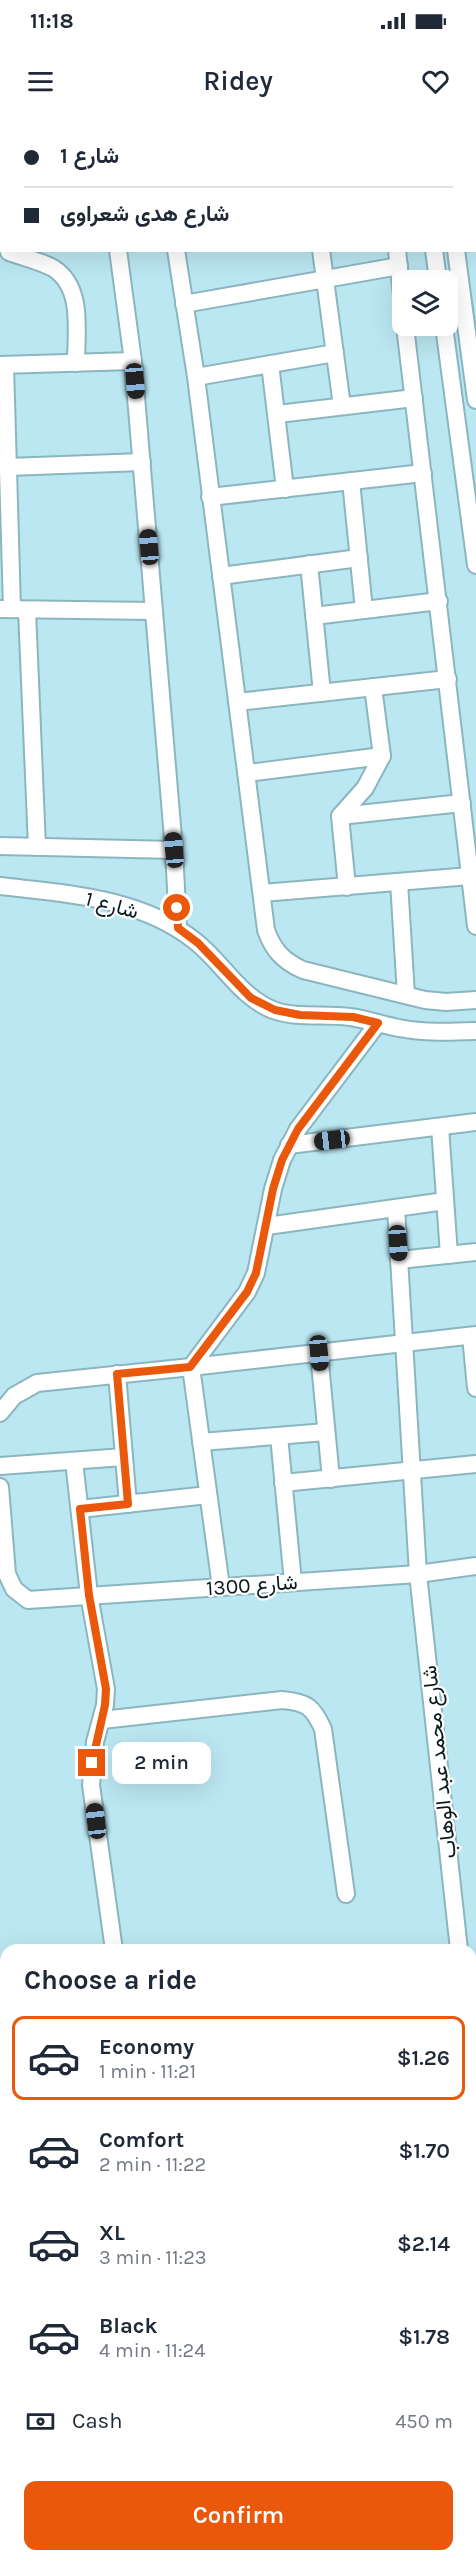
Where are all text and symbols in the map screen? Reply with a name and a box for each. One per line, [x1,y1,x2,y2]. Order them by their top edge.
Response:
text: 11:18 [30,8,74,34]
icon: menu [24,65,57,98]
text: Ridey [203,65,273,97]
icon: heart [419,65,452,98]
text: شارع 1 [60,143,119,169]
text: شارع هدى شعراوى [60,201,229,227]
map controls [392,270,458,336]
button: layers [392,270,458,336]
car [124,362,146,400]
car [138,528,160,566]
car [163,831,185,869]
street label: شارع 1 [82,886,141,926]
route start [163,894,190,921]
car [313,1129,351,1151]
car [388,1224,408,1262]
car [308,1334,330,1372]
street label: شارع 1300 [206,1570,299,1602]
street label: شارع محمد عبد الوهاب [417,1664,463,1860]
callout: 2 min [113,1742,212,1784]
route end [78,1749,105,1776]
text: 2 min [134,1751,189,1774]
car [85,1802,107,1840]
text: Choose a ride [24,1964,197,1996]
icon: car [27,2031,81,2085]
text: Economy [99,2034,194,2060]
text: $1.26 [397,2045,450,2071]
text: 1 min · 11:21 [99,2060,196,2083]
icon: car [27,2124,81,2178]
text: Comfort [99,2127,184,2153]
text: $1.70 [399,2138,450,2164]
text: 2 min · 11:22 [99,2153,206,2176]
icon: car [27,2217,81,2271]
text: XL [99,2220,125,2246]
text: $2.14 [397,2231,450,2257]
text: 3 min · 11:23 [99,2246,207,2269]
icon: car [27,2310,81,2364]
text: Black [99,2313,158,2339]
text: $1.78 [398,2324,450,2350]
text: 4 min · 11:24 [99,2339,205,2362]
icon: cash [24,2405,57,2438]
text: Cash [72,2408,122,2434]
text: 450 m [395,2410,453,2433]
button: Confirm [24,2481,453,2550]

